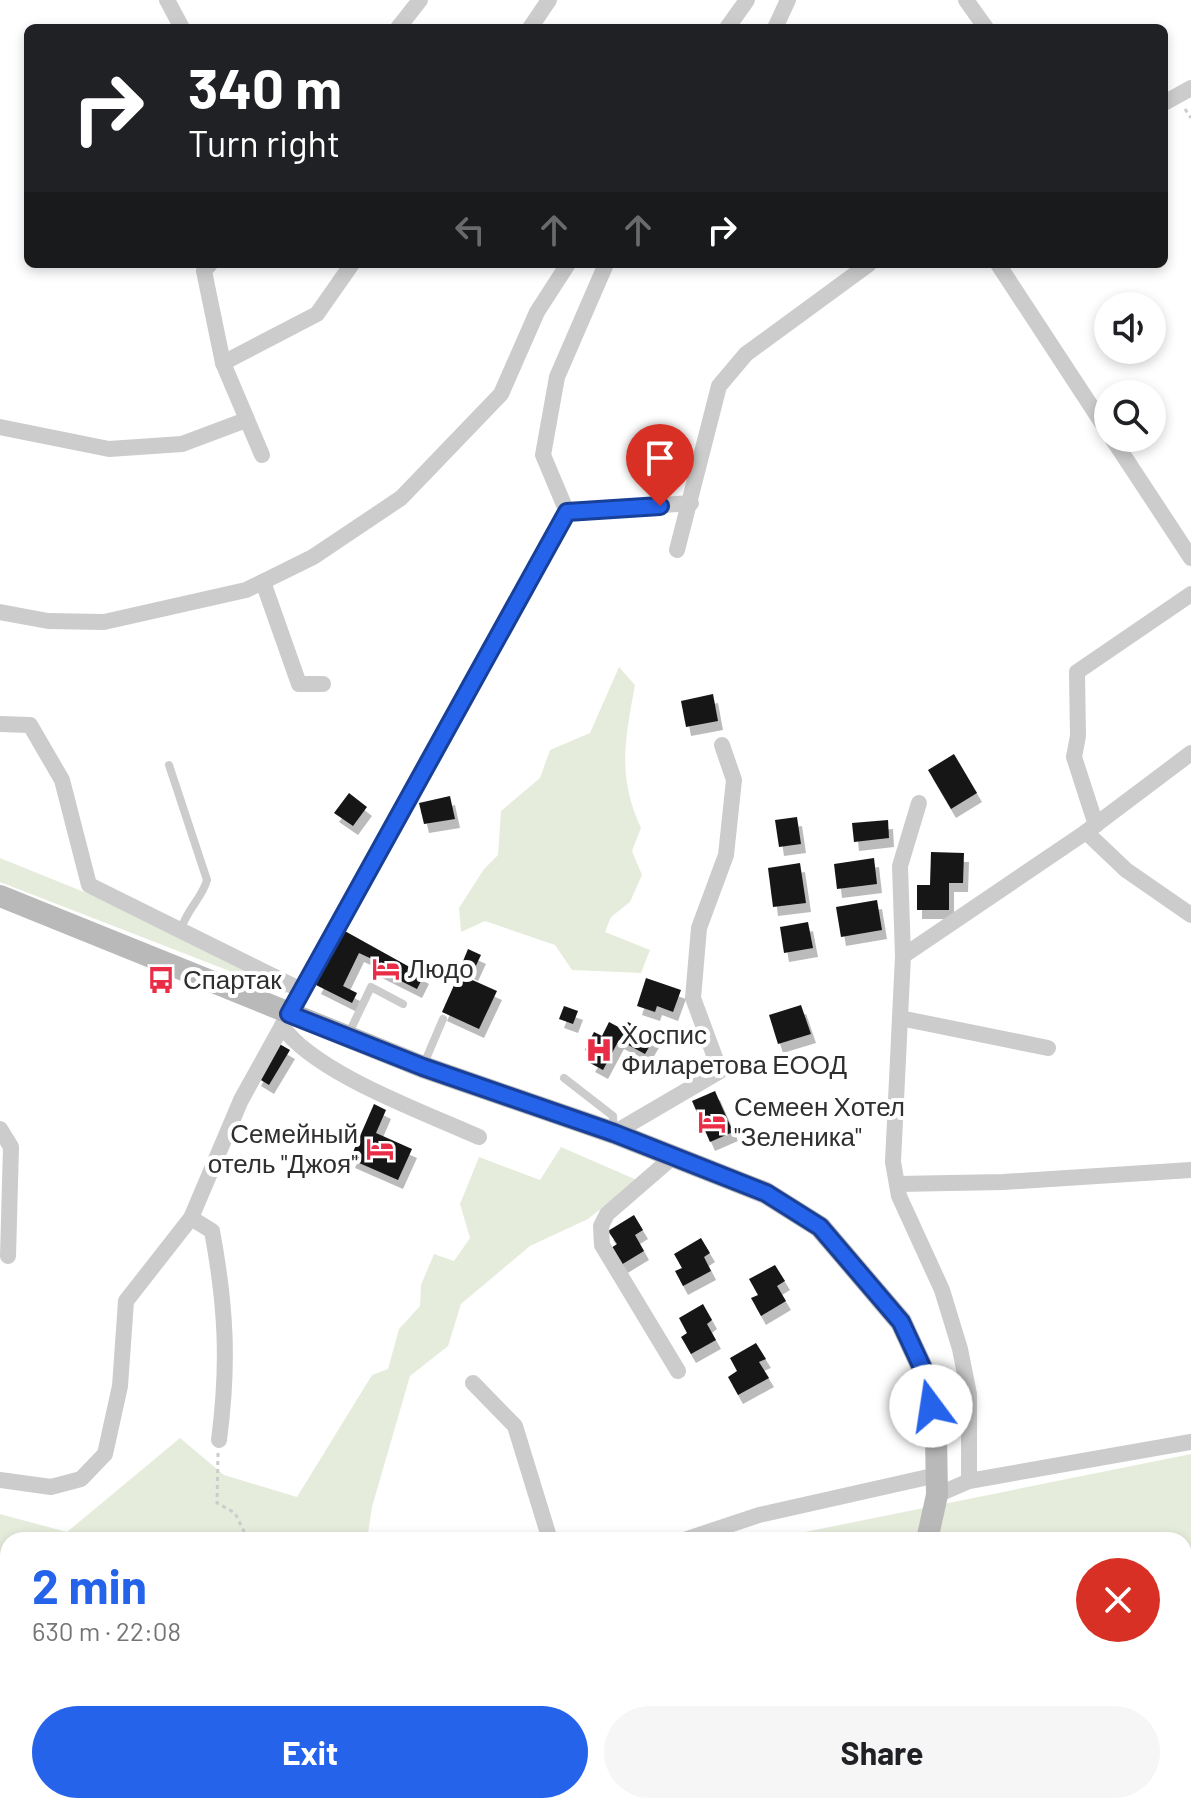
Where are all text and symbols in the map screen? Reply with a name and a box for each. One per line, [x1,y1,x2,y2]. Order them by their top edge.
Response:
text: 340 m [188,53,342,120]
icon: right [56,56,160,160]
text: Turn right [188,121,340,164]
icon: left [448,208,492,252]
icon: ahead [532,208,576,252]
icon: ahead [616,208,660,252]
icon: right [700,208,744,252]
map controls [1094,292,1166,452]
button: sound [1094,292,1166,364]
button: search [1094,380,1166,452]
pin [626,424,694,506]
icon: arrive [638,436,682,480]
place label: Людо [408,952,474,983]
hotel icon: Людо [371,954,401,984]
place label: Спартак [183,963,282,994]
bus stop icon: Спартак [146,965,176,995]
place label: Хоспис Филаретова ЕООД [621,1018,847,1079]
hospital icon: Хоспис Филаретова ЕООД [584,1035,614,1065]
place label: Семеен Хотел "Зеленика" [734,1090,905,1151]
hotel icon: Семеен Хотел "Зеленика" [697,1107,727,1137]
place label: Семейный отель "Джоя" [208,1117,358,1178]
hotel icon: Семейный отель "Джоя" [365,1134,395,1164]
position arrow [889,1364,973,1448]
text: 2 min [32,1556,147,1614]
button: close [1076,1558,1160,1642]
text: 630 m · 22:08 [32,1615,181,1646]
button: Exit [32,1706,588,1798]
button: Share [604,1706,1160,1798]

